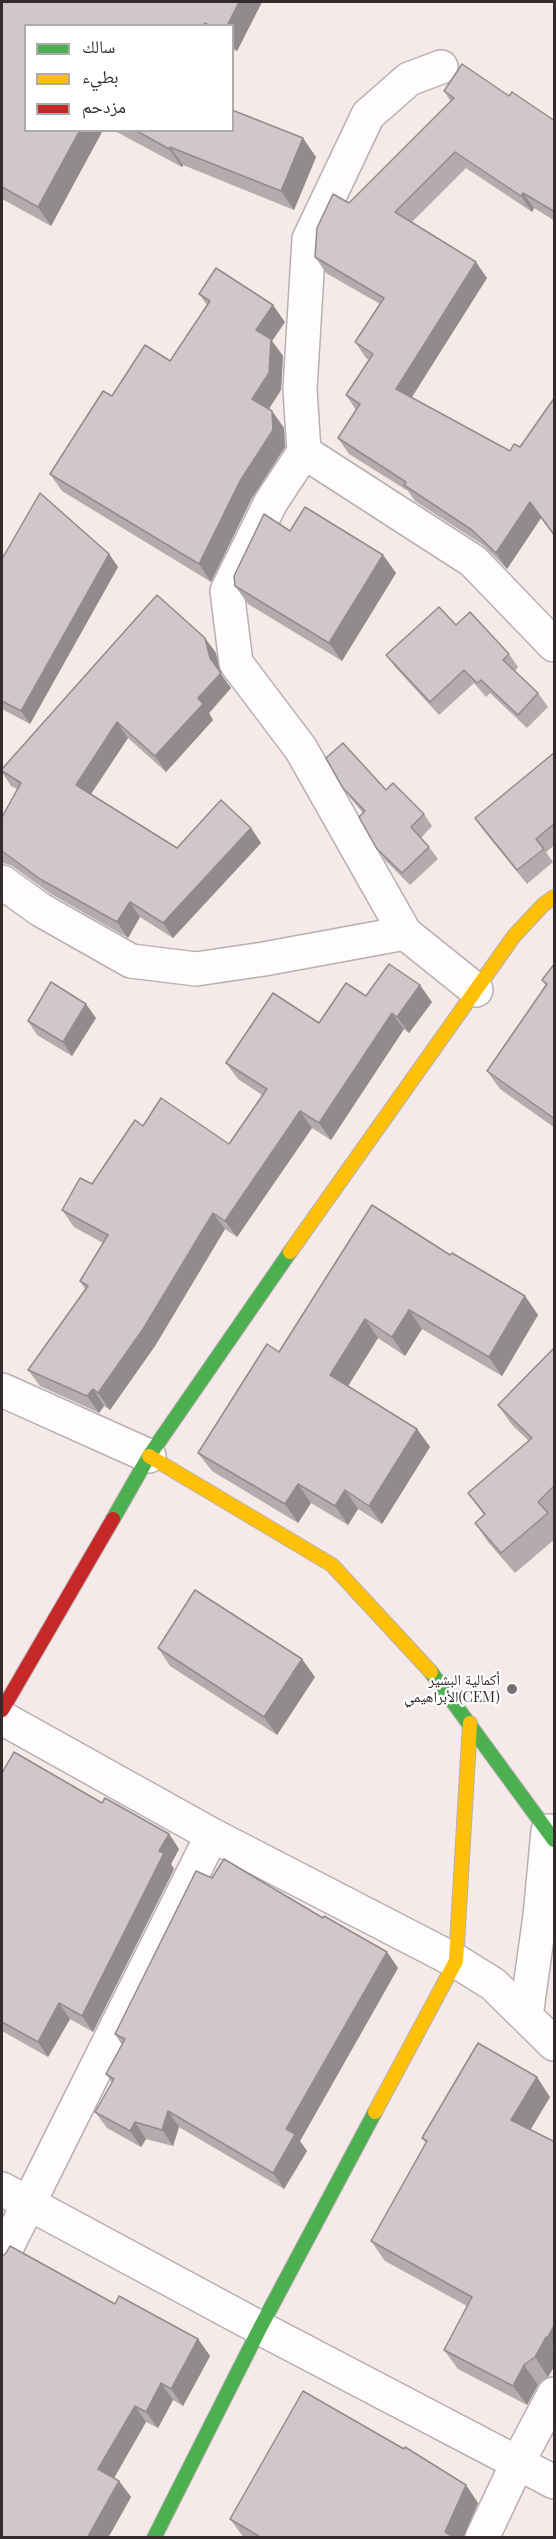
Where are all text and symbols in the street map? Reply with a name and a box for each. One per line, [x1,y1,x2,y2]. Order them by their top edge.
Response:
legend [24,24,234,132]
text: سالك [82,34,115,58]
text: بطيء [82,64,119,88]
text: مزدحم [82,94,126,118]
place label: أكمالية البشير الأبراهيمي(CEM) [404,1671,500,1706]
marker: أكمالية البشير الأبراهيمي(CEM) [505,1682,519,1696]

